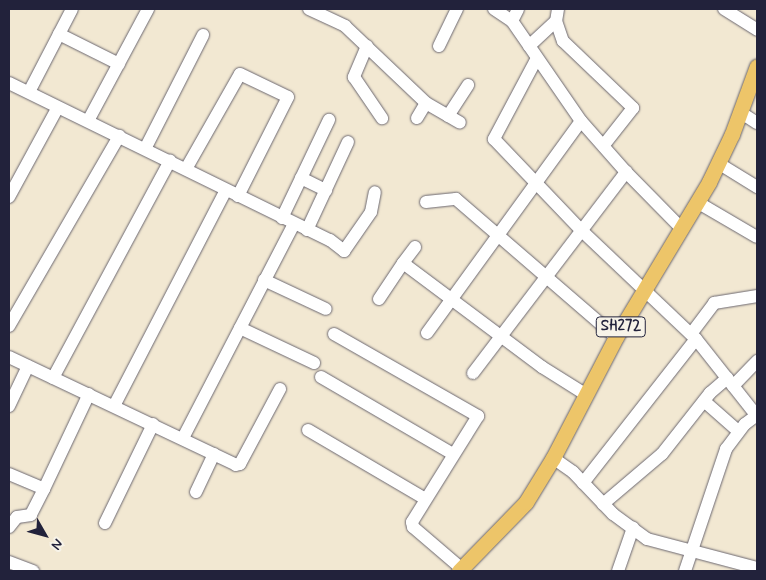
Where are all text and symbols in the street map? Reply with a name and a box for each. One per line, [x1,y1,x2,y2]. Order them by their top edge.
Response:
road number: SH272 [595,314,647,340]
north arrow [20,510,70,560]
text: N [47,535,67,553]

